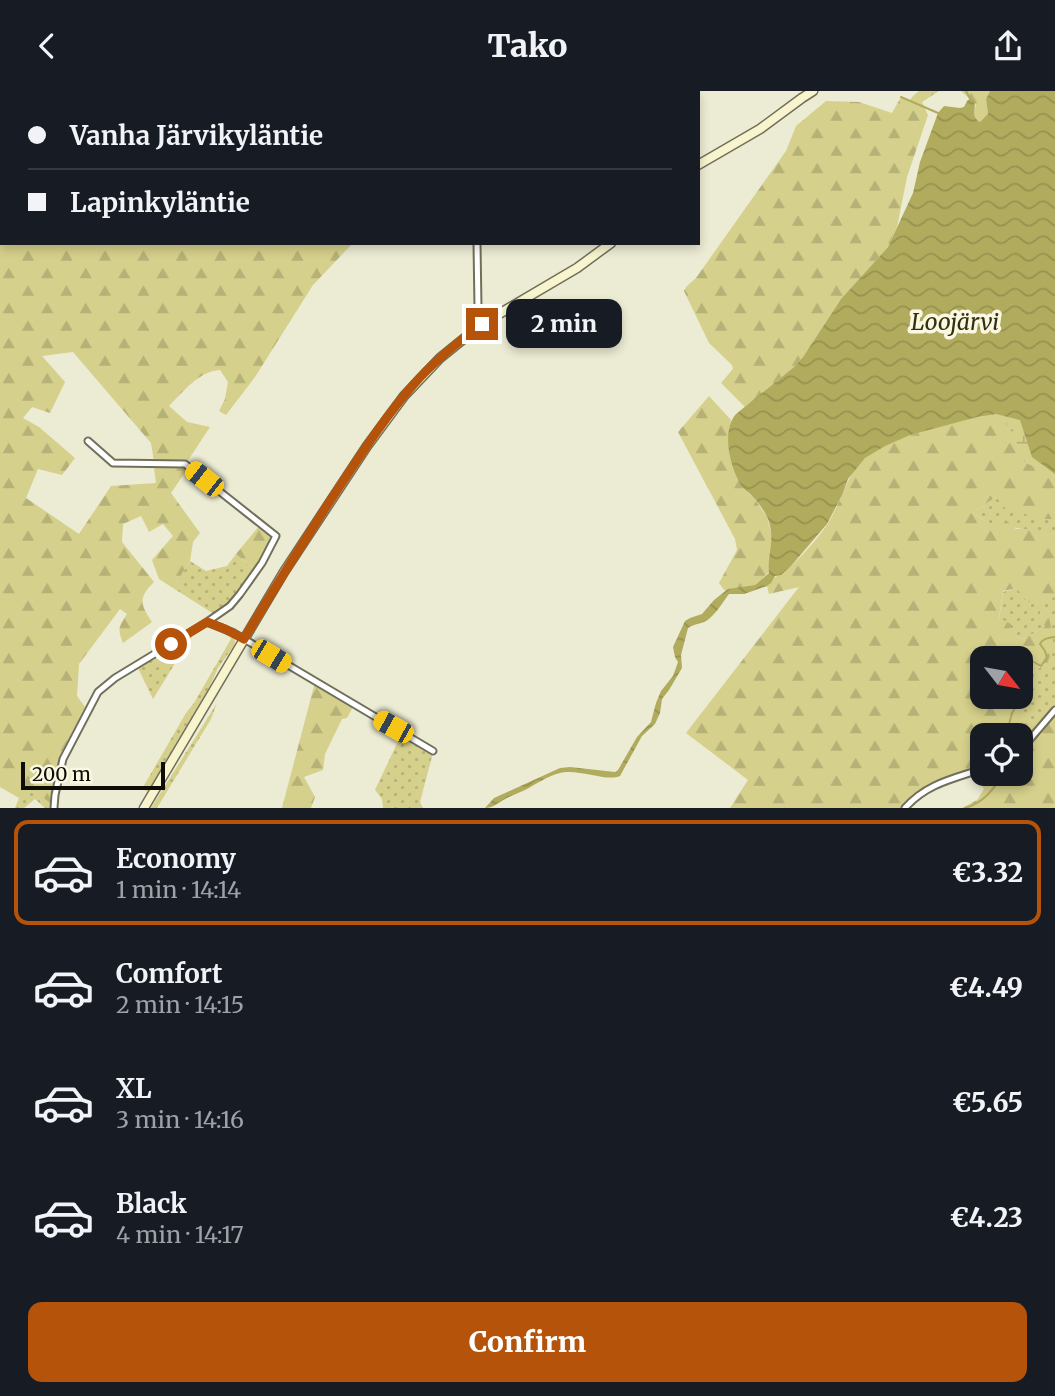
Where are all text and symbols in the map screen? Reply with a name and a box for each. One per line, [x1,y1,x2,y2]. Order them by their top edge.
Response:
text: Tako [487,26,568,66]
icon: back [28,27,66,65]
icon: share [989,27,1027,65]
text: Vanha Järvikyläntie [70,119,323,152]
text: Lapinkyläntie [70,186,250,219]
callout: 2 min [506,299,622,349]
water label: Loojärvi [911,307,999,336]
route end [466,308,498,340]
text: 2 min [531,309,597,338]
car [181,458,228,500]
route start [155,628,187,660]
car [248,636,295,676]
north arrow [970,646,1032,709]
map controls [970,646,1033,786]
car [370,708,417,746]
button: locate [970,723,1033,786]
scale bar [21,759,164,791]
text: 200 m [32,762,91,786]
icon: car [32,841,95,904]
text: Economy [116,842,236,875]
text: €3.32 [952,856,1023,889]
text: 1 min · 14:14 [116,875,241,904]
icon: car [32,956,95,1019]
text: Comfort [116,957,222,990]
text: €4.49 [949,971,1023,1004]
text: 2 min · 14:15 [116,990,244,1019]
icon: car [32,1071,95,1134]
text: XL [116,1072,152,1105]
text: €5.65 [952,1086,1023,1119]
text: 3 min · 14:16 [116,1105,244,1134]
icon: car [32,1186,95,1249]
text: Black [116,1187,187,1220]
text: €4.23 [949,1201,1023,1234]
text: 4 min · 14:17 [116,1220,244,1249]
button: Confirm [28,1302,1027,1382]

